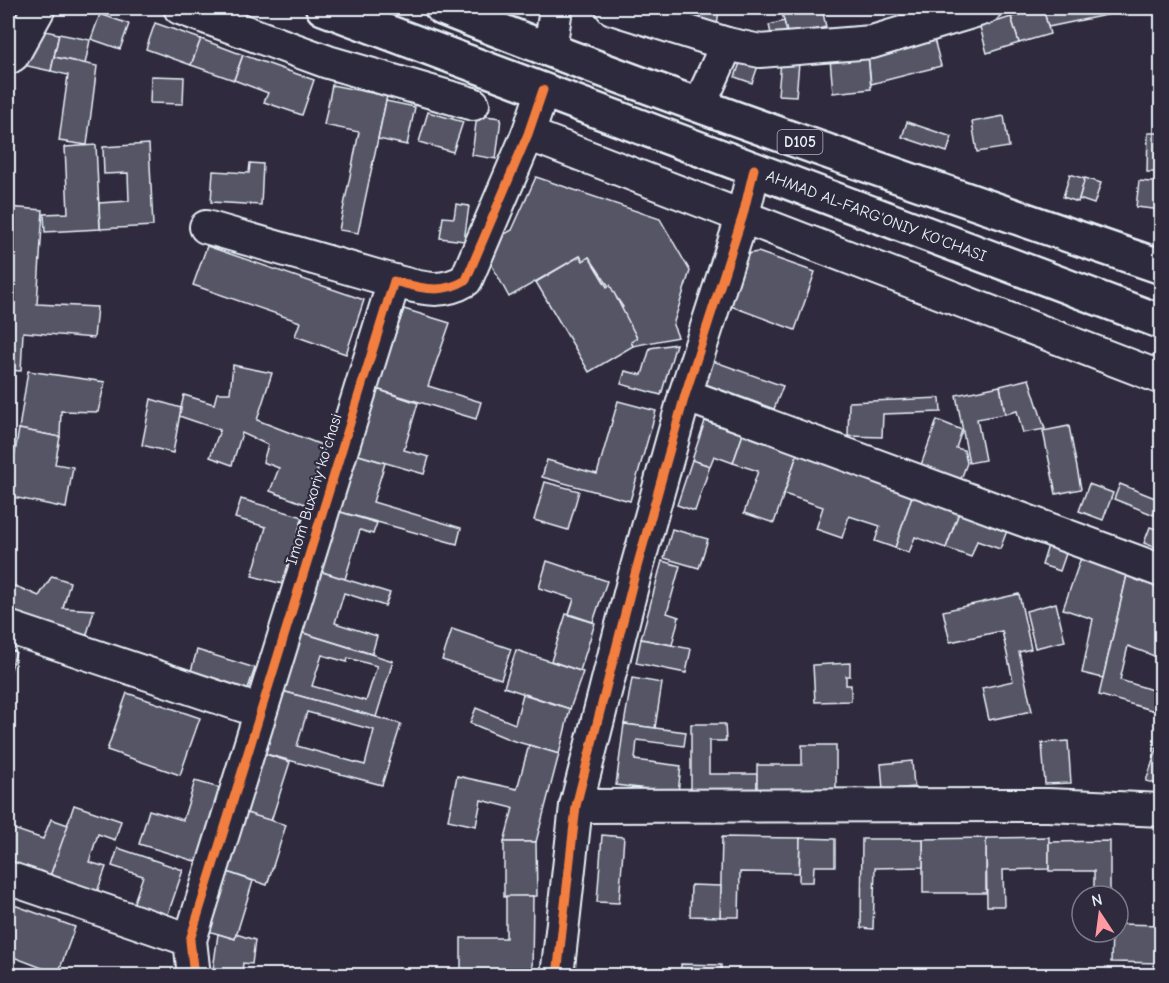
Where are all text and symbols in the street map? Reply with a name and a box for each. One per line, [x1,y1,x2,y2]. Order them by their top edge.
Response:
road number: D105 [778,130,822,154]
street label: AHMAD AL-FARG'ONIY KO'CHASI [764,167,989,265]
street label: Imom Buxoriy koʻchasi [282,412,346,567]
north arrow [1070,884,1130,944]
text: N [1090,890,1104,910]

